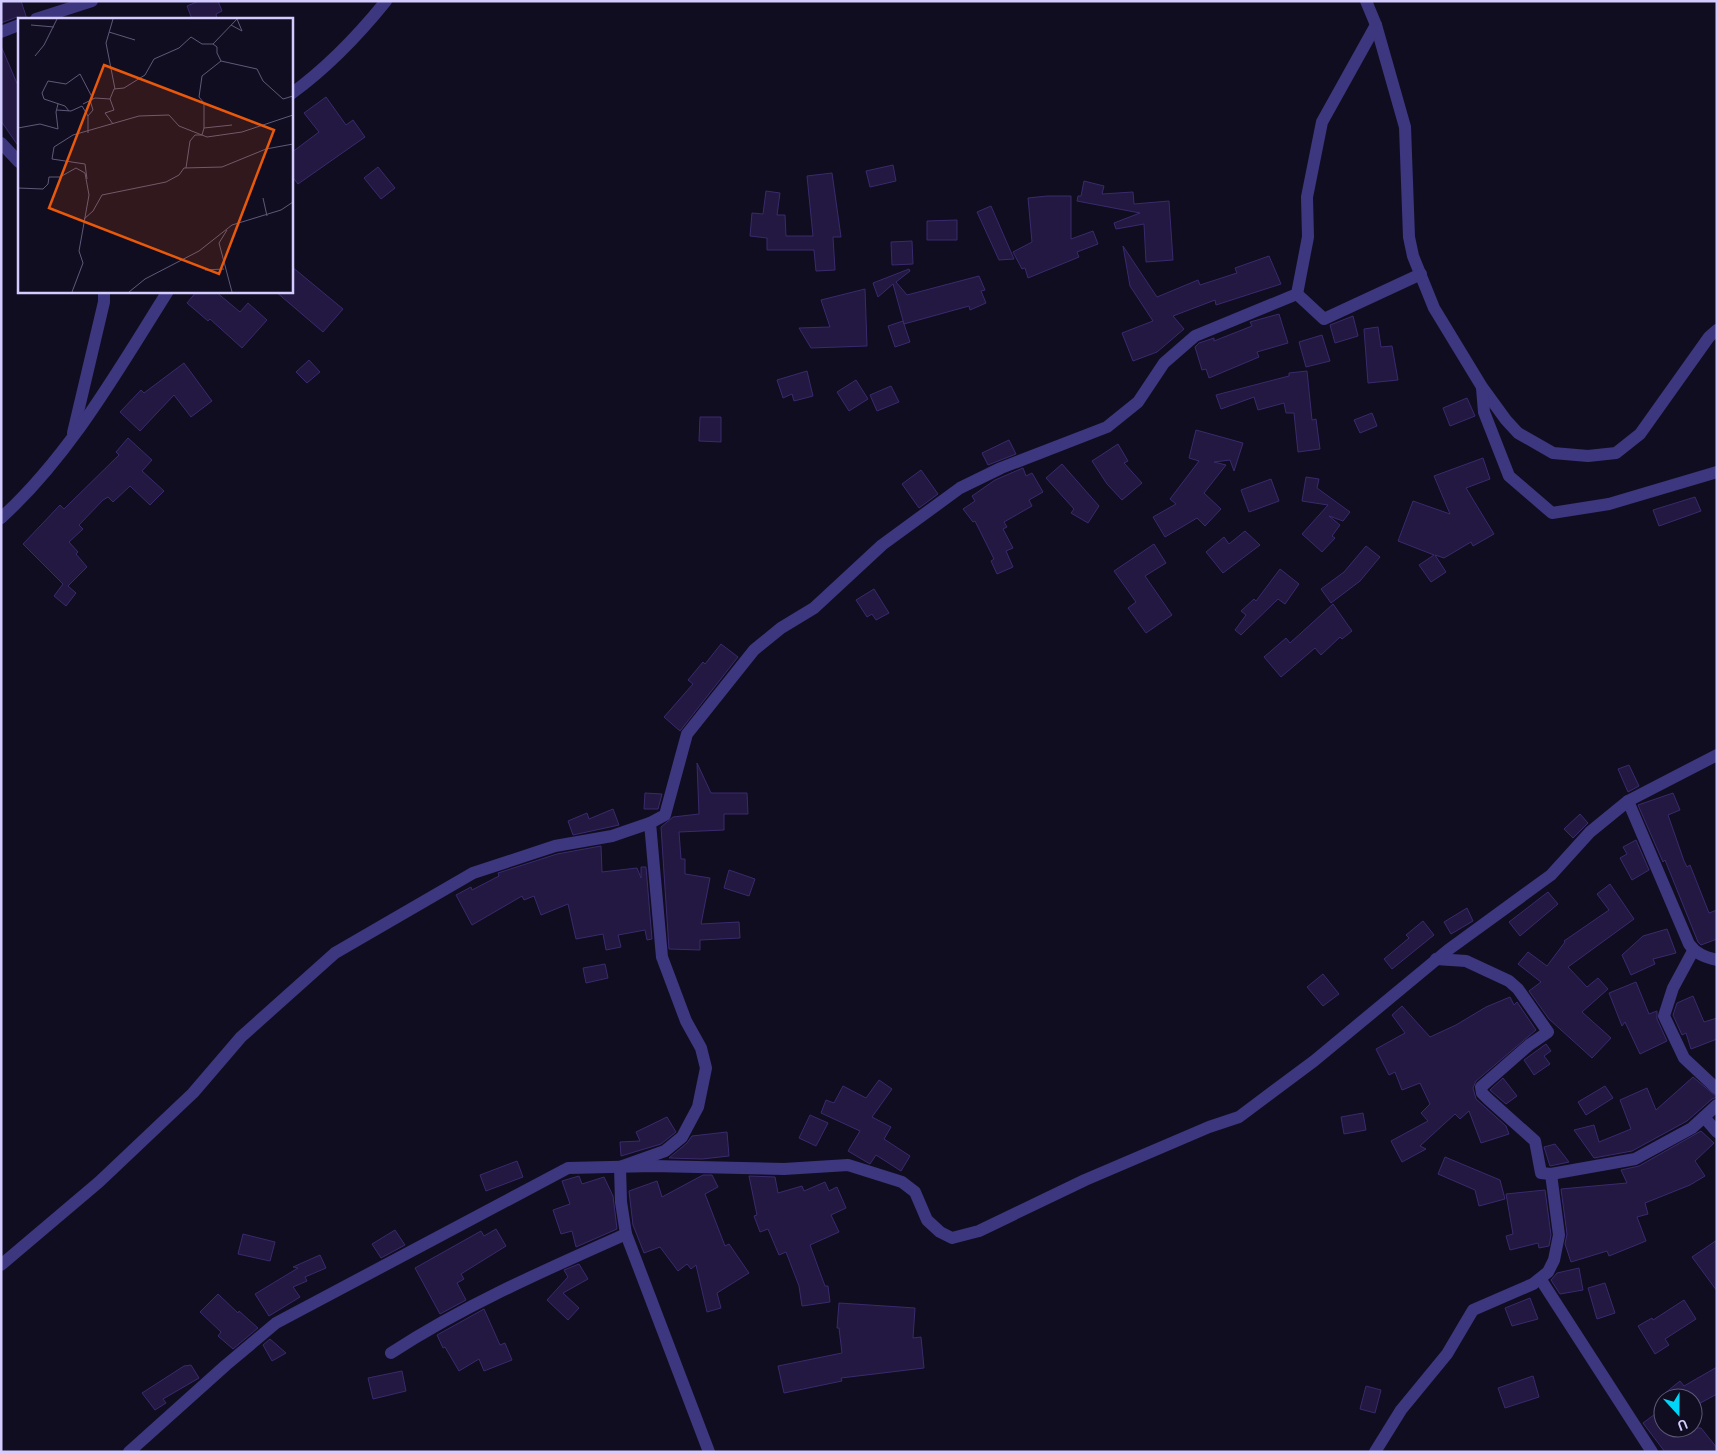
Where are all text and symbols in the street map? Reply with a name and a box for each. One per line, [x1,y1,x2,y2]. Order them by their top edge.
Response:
inset map [18,18,292,292]
north arrow [1653,1388,1703,1438]
text: U [1675,1415,1690,1435]

